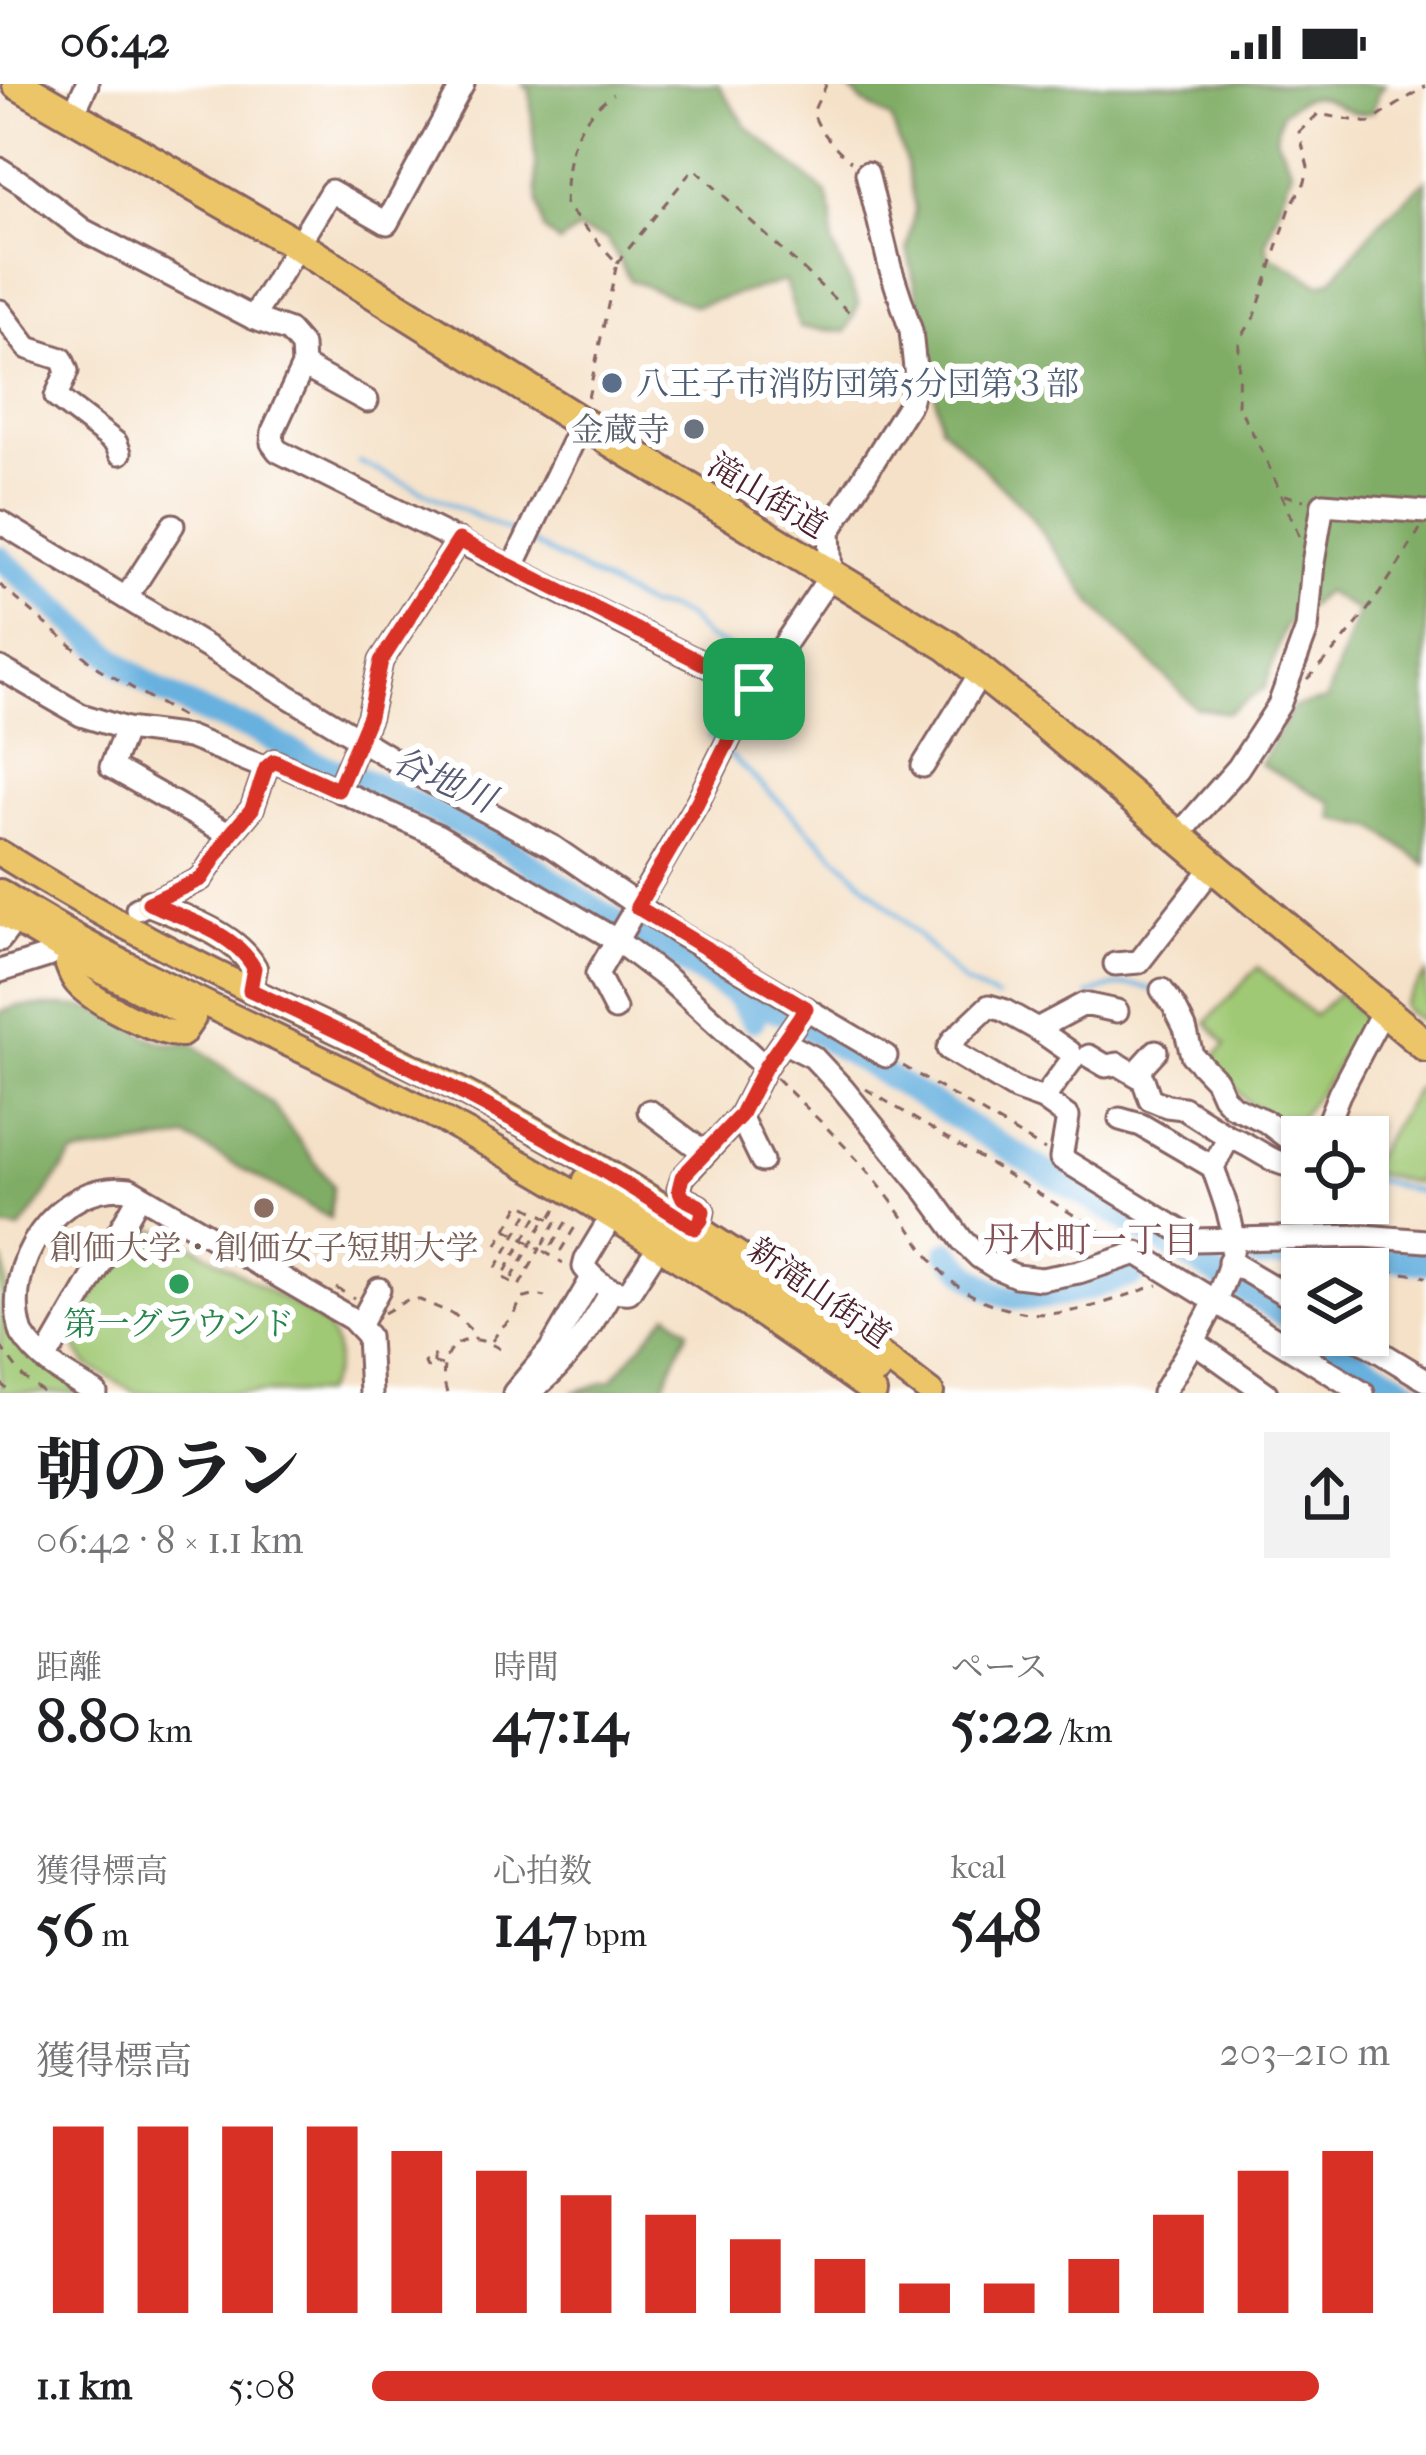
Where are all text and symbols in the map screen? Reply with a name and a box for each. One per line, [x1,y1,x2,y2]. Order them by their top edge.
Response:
text: 06:42 [60,16,170,69]
place label: 八王子市消防団第5分団第３部 [636,365,1079,404]
marker: 八王子市消防団第5分団第３部 [599,370,625,396]
place label: 金蔵寺 [571,411,670,450]
marker: 金蔵寺 [681,416,707,442]
street label: 滝山街道 [701,446,834,547]
pin [703,638,805,740]
icon: arrive [721,656,787,722]
water label: 谷地川 [386,739,505,823]
map controls [1281,1116,1389,1356]
button: locate [1281,1116,1389,1224]
marker: 創価大学・創価女子短期大学 [251,1195,277,1221]
district label: 丹木町一丁目 [983,1219,1199,1261]
place label: 創価大学・創価女子短期大学 [50,1229,479,1268]
street label: 新滝山街道 [740,1230,898,1357]
button: layers [1281,1248,1389,1356]
marker: 第一グラウンド [166,1271,192,1297]
place label: 第一グラウンド [64,1305,295,1344]
button: share [1264,1432,1390,1558]
text: 朝のラン [36,1433,300,1510]
text: 06:42 · 8 × 1.1 km [36,1517,303,1563]
text: 距離 [36,1648,102,1687]
text: 時間 [493,1648,559,1687]
text: ペース [951,1648,1048,1687]
text: 8.80 [36,1687,141,1758]
text: 47:14 [493,1687,627,1758]
text: 5:22 [951,1687,1053,1758]
text: km [141,1712,192,1751]
text: /km [1053,1712,1112,1751]
text: kcal [951,1848,1006,1887]
text: 獲得標高 [36,1852,168,1891]
text: 心拍数 [493,1852,592,1891]
text: 548 [951,1887,1042,1958]
text: 56 [36,1891,94,1962]
text: 147 [493,1891,577,1962]
text: m [94,1916,129,1955]
text: bpm [577,1916,647,1955]
text: 203–210 m [1219,2029,1390,2075]
text: 獲得標高 [36,2038,192,2084]
text: 1.1 km [36,2363,132,2409]
text: 5:08 [228,2363,295,2409]

